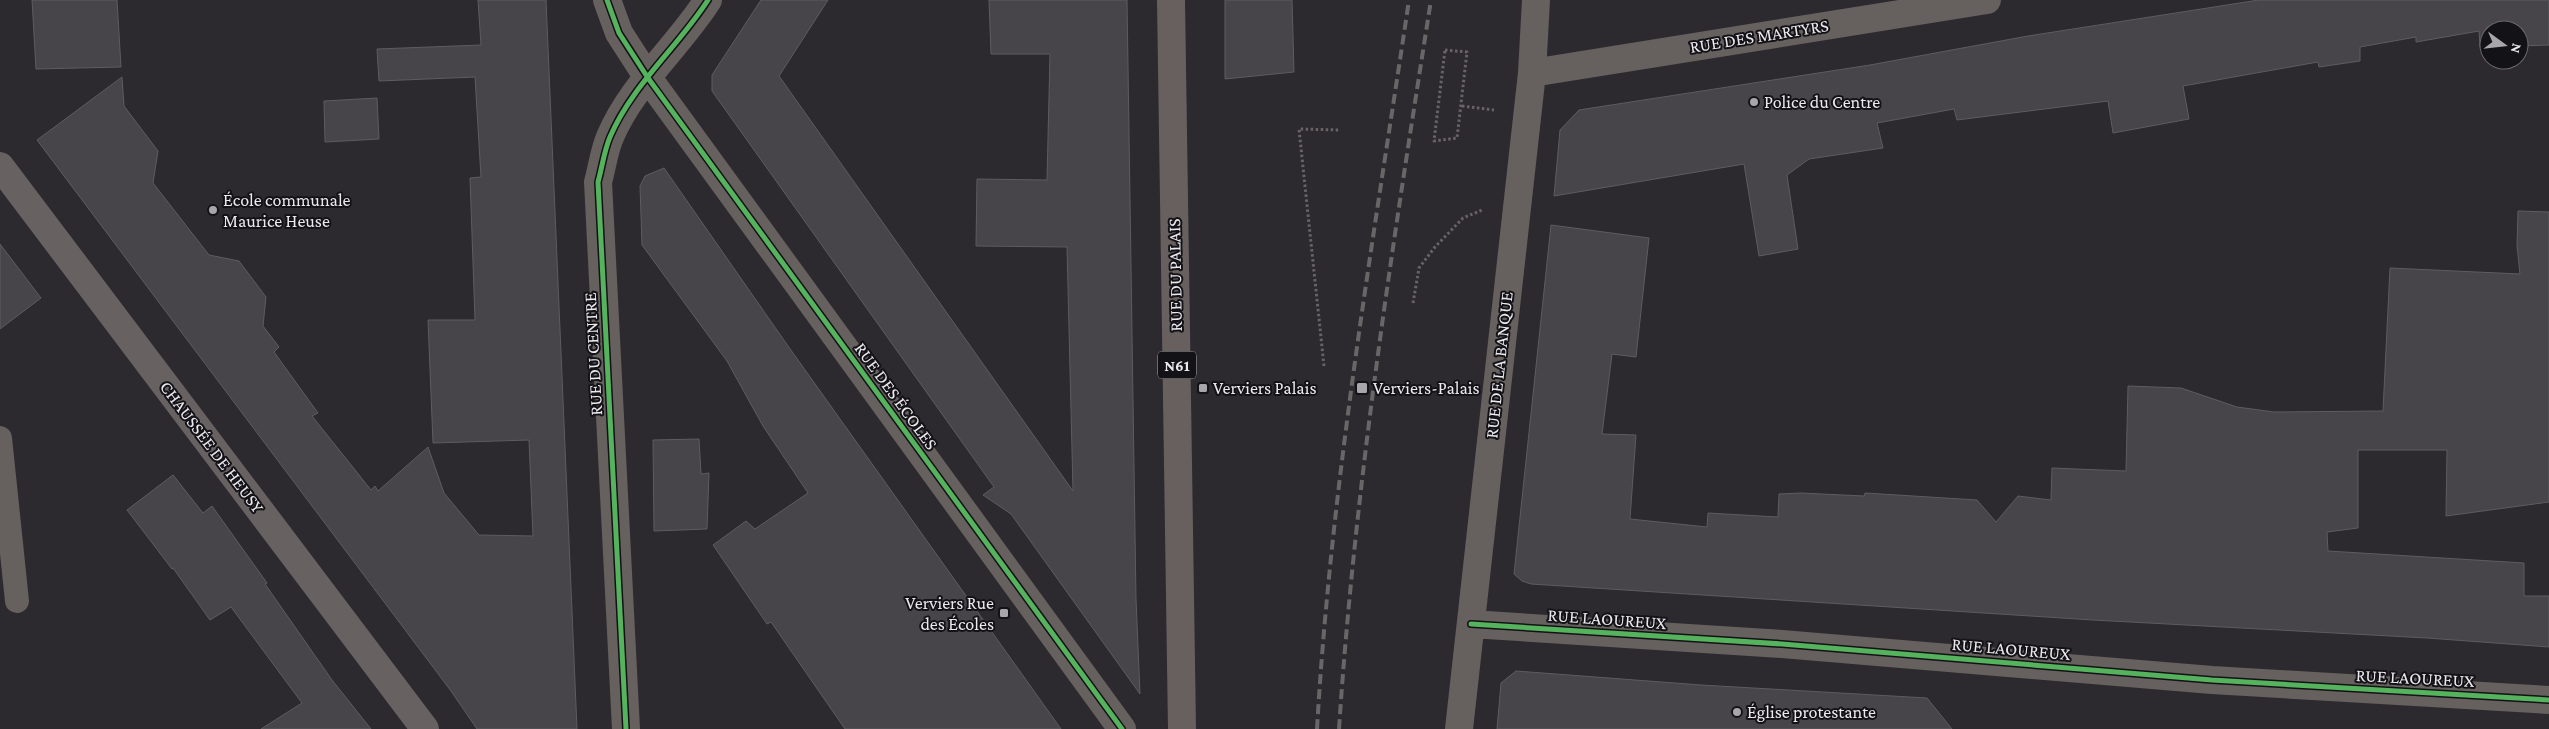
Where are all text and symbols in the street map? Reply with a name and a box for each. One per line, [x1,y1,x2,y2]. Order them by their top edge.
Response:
street label: RUE DES MARTYRS [1688,15,1830,57]
north arrow [2479,20,2529,70]
text: N [2507,42,2526,55]
place label: Police du Centre [1764,92,1880,112]
marker: Police du Centre [1748,96,1760,108]
place label: École communale Maurice Heuse [223,190,351,231]
marker: École communale Maurice Heuse [207,204,219,216]
street label: RUE DU PALAIS [1164,218,1186,332]
street label: RUE DE LA BANQUE [1481,290,1517,439]
street label: RUE DU CENTRE [580,292,606,416]
street label: RUE DES ÉCOLES [850,339,942,453]
road number: N61 [1158,352,1196,378]
street label: CHAUSSÉE DE HEUSY [156,377,268,517]
place label: Verviers Palais [1213,378,1316,398]
place label: Verviers-Palais [1373,378,1480,398]
marker: Verviers-Palais [1355,381,1369,395]
marker: Verviers Palais [1197,382,1209,394]
place label: Verviers Rue des Écoles [905,593,994,634]
street label: RUE LAOUREUX [1547,605,1668,633]
marker: Verviers Rue des Écoles [998,607,1010,619]
street label: RUE LAOUREUX [1951,634,2072,664]
street label: RUE LAOUREUX [2355,665,2476,691]
place label: Église protestante [1747,702,1876,722]
marker: Église protestante [1731,706,1743,718]

